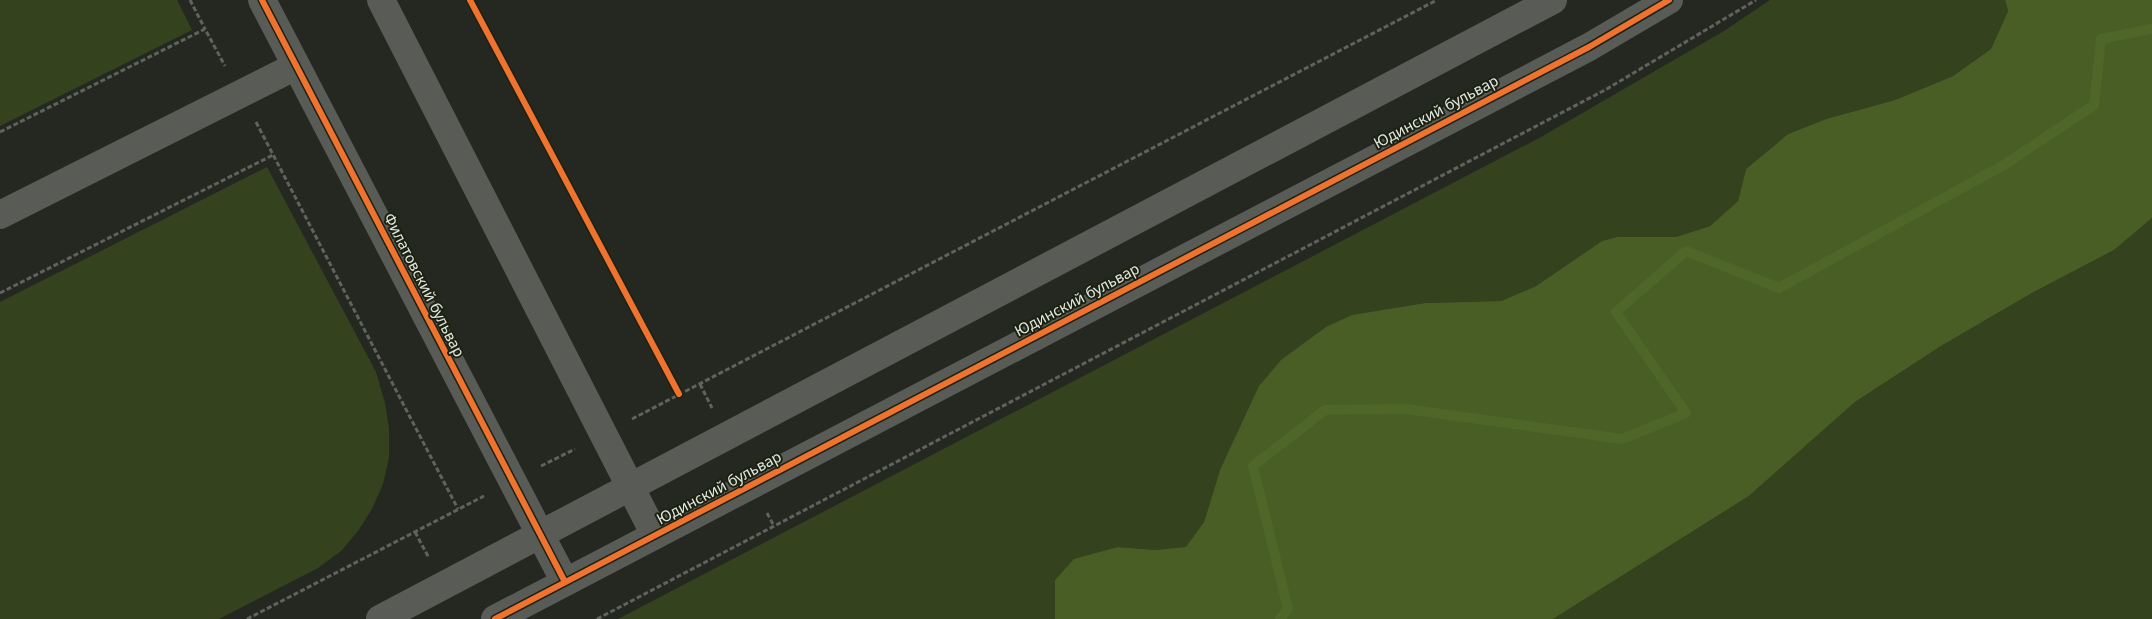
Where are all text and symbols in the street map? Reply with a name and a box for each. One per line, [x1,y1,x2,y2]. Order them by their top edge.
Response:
street label: Юдинский бульвар [1370,70,1501,152]
street label: Филатовский бульвар [380,209,470,360]
street label: Юдинский бульвар [1011,258,1142,340]
street label: Юдинский бульвар [653,446,784,528]

